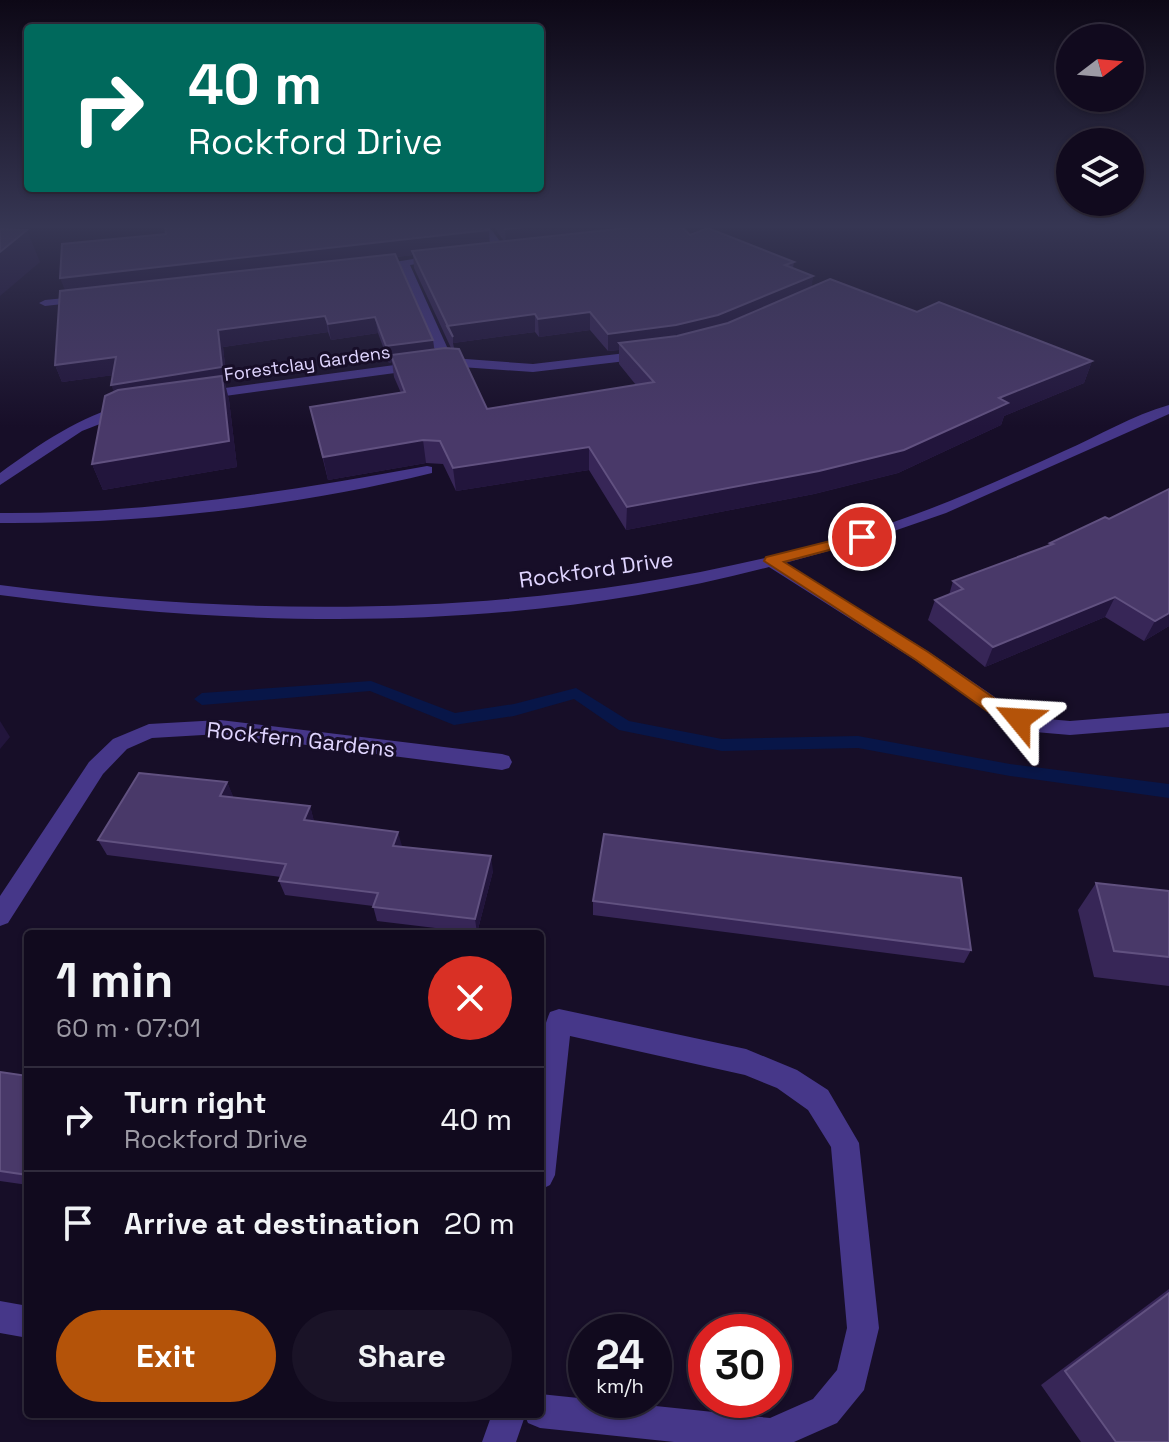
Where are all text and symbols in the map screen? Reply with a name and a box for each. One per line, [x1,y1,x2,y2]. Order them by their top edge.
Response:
north arrow [1056,24,1144,112]
map controls [1056,24,1144,216]
text: 40 m [188,49,322,120]
icon: right [56,56,160,160]
text: Rockford Drive [188,119,443,165]
button: layers [1056,128,1144,216]
street label: Forestclay Gardens [222,340,392,386]
pin [828,503,896,571]
icon: arrive [840,515,884,559]
street label: Rockford Drive [517,544,675,594]
position arrow [977,677,1061,761]
street label: Rockfern Gardens [205,715,397,763]
text: 1 min [56,950,173,1011]
button: close [428,956,512,1040]
text: 60 m · 07:01 [56,1011,201,1045]
text: Turn right [124,1083,267,1122]
icon: right [56,1097,100,1141]
text: 40 m [441,1100,512,1139]
text: Rockford Drive [124,1122,308,1156]
icon: arrive [56,1201,100,1245]
text: Arrive at destination [124,1204,420,1243]
text: 20 m [444,1204,515,1243]
button: Exit [56,1310,276,1402]
button: Share [292,1310,512,1402]
speed limit sign: 30 [688,1314,792,1418]
text: 24 [596,1330,644,1381]
text: km/h [596,1373,644,1399]

